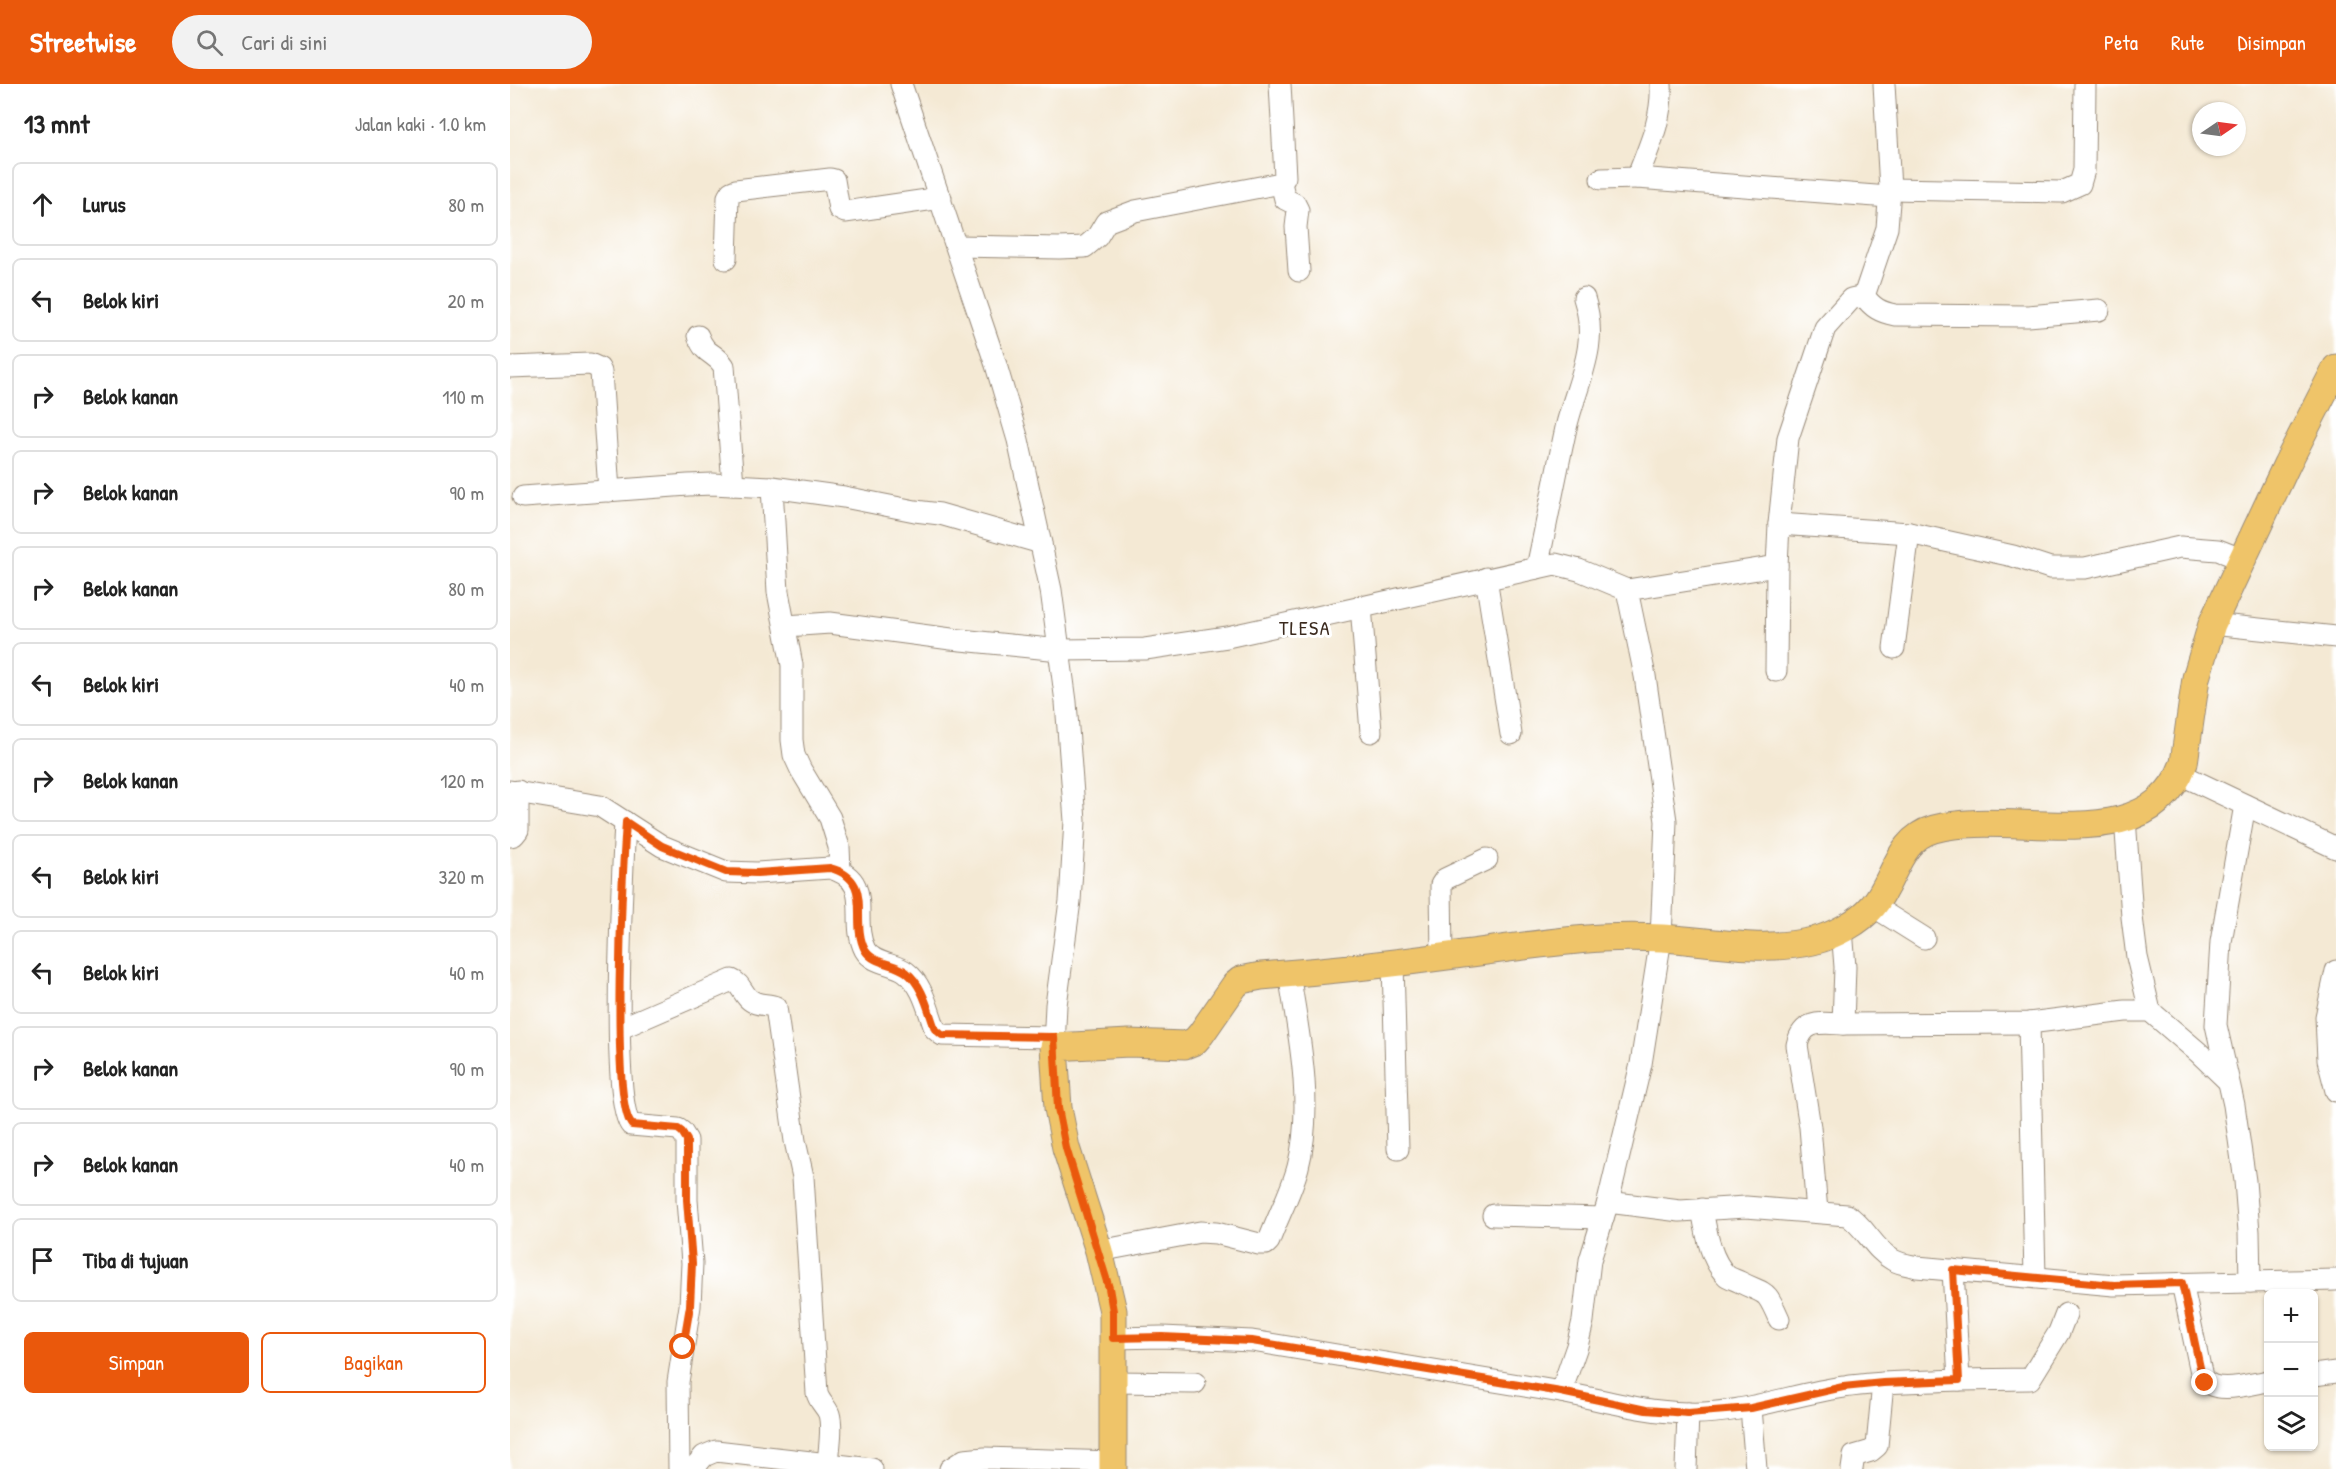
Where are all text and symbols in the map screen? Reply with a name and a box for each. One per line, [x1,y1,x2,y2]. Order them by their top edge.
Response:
search box [172,15,592,69]
text: Streetwise [30,23,136,61]
icon: search [193,26,226,59]
text: Cari di sini [241,27,327,57]
text: Peta [2104,28,2138,57]
text: Rute [2171,28,2205,57]
text: Disimpan [2238,28,2306,57]
north arrow [2192,102,2246,156]
text: 13 mnt [24,106,89,141]
text: Jalan kaki · 1.0 km [355,110,486,137]
icon: ahead [26,188,59,221]
text: Lurus [83,189,126,219]
text: 80 m [448,191,484,218]
icon: left [26,284,59,317]
text: Belok kiri [83,285,159,315]
text: 20 m [447,287,484,314]
icon: right [26,380,59,413]
text: Belok kanan [83,381,178,411]
text: 110 m [442,383,484,410]
icon: right [26,476,59,509]
text: Belok kanan [83,477,178,507]
text: 90 m [450,479,484,506]
icon: right [26,572,59,605]
text: Belok kanan [83,573,178,603]
text: 80 m [448,575,484,602]
district label: TLESA [1279,614,1331,641]
icon: left [26,668,59,701]
text: Belok kiri [83,669,159,699]
text: 40 m [449,671,484,698]
icon: right [26,764,59,797]
text: Belok kanan [83,765,178,795]
text: 120 m [440,767,484,794]
icon: left [26,860,59,893]
text: Belok kiri [83,861,159,891]
text: 320 m [439,863,484,890]
icon: left [26,956,59,989]
text: Belok kiri [83,957,159,987]
text: 40 m [449,959,484,986]
icon: right [26,1052,59,1085]
text: Belok kanan [83,1053,178,1083]
text: 90 m [450,1055,484,1082]
icon: right [26,1148,59,1181]
text: Belok kanan [83,1149,178,1179]
text: 40 m [449,1151,484,1178]
icon: arrive [26,1244,59,1277]
text: Tiba di tujuan [83,1245,188,1275]
map controls [2264,1289,2318,1451]
button: + [2264,1289,2318,1343]
button: Simpan [24,1332,249,1393]
button: Bagikan [261,1332,486,1393]
route start [669,1333,695,1359]
button: − [2264,1343,2318,1397]
route end [2191,1369,2217,1395]
button: layers [2264,1397,2318,1451]

